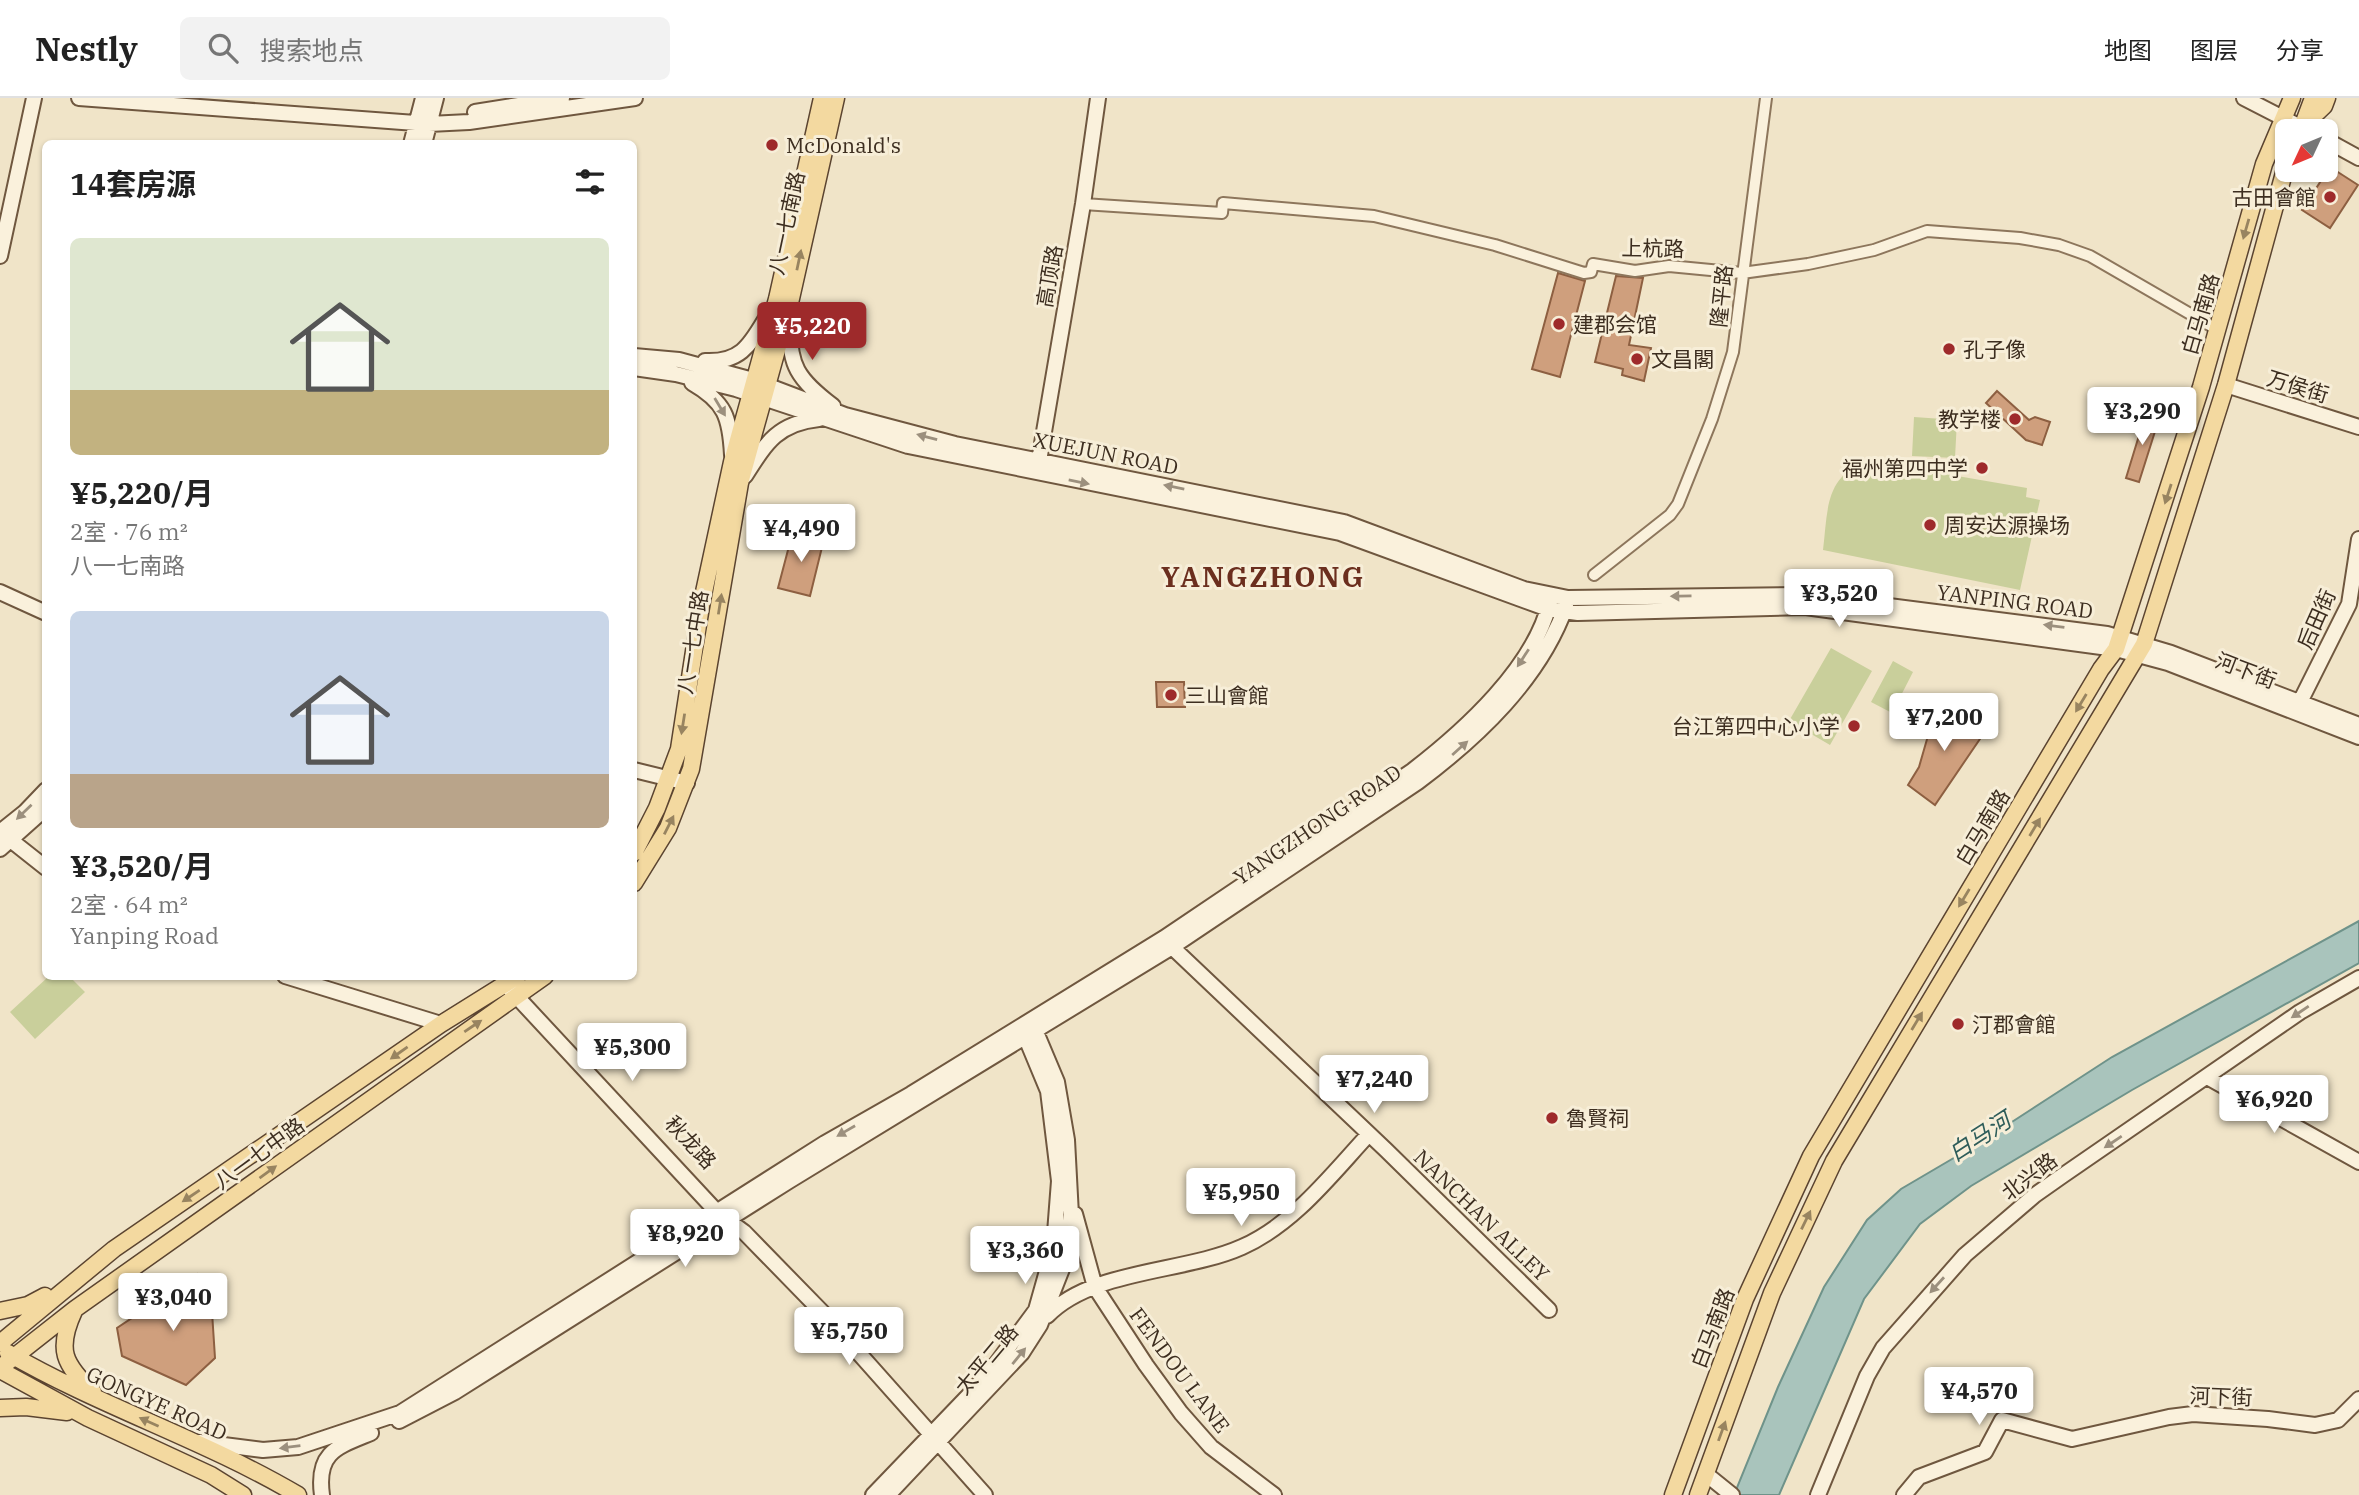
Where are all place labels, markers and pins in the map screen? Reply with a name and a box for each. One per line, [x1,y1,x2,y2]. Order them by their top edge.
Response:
place label: McDonald's [786,131,901,159]
marker: McDonald's [764,137,780,153]
place label: 古田會館 [2232,183,2316,211]
marker: 古田會館 [2322,189,2338,205]
pin: ¥5,220 [755,302,869,362]
place label: 建郡会馆 [1573,310,1657,338]
marker: 建郡会馆 [1551,316,1567,332]
place label: 孔子像 [1963,335,2026,363]
marker: 孔子像 [1941,341,1957,357]
place label: 文昌閣 [1651,345,1714,373]
marker: 文昌閣 [1629,351,1645,367]
pin: ¥3,290 [2085,388,2199,447]
place label: 教学楼 [1938,405,2001,433]
marker: 教学楼 [2007,411,2023,427]
place label: 福州第四中学 [1842,454,1968,482]
marker: 福州第四中学 [1974,460,1990,476]
pin: ¥4,490 [744,504,858,564]
place label: 周安达源操场 [1944,511,2070,539]
marker: 周安达源操场 [1922,517,1938,533]
pin: ¥3,520 [1782,570,1896,629]
place label: 三山會館 [1185,681,1269,709]
marker: 三山會館 [1163,687,1179,703]
pin: ¥7,200 [1887,694,2001,753]
place label: 台江第四中心小学 [1672,712,1840,740]
marker: 台江第四中心小学 [1846,718,1862,734]
place label: 汀郡會館 [1972,1010,2056,1038]
marker: 汀郡會館 [1950,1016,1966,1032]
pin: ¥5,300 [575,1024,689,1083]
pin: ¥7,240 [1317,1056,1431,1115]
pin: ¥6,920 [2217,1076,2331,1135]
place label: 魯賢祠 [1566,1104,1629,1132]
marker: 魯賢祠 [1544,1110,1560,1126]
pin: ¥5,950 [1184,1168,1298,1228]
pin: ¥8,920 [628,1210,742,1269]
pin: ¥3,360 [968,1226,1082,1286]
pin: ¥3,040 [116,1274,230,1333]
pin: ¥5,750 [792,1308,906,1367]
pin: ¥4,570 [1922,1368,2036,1427]

